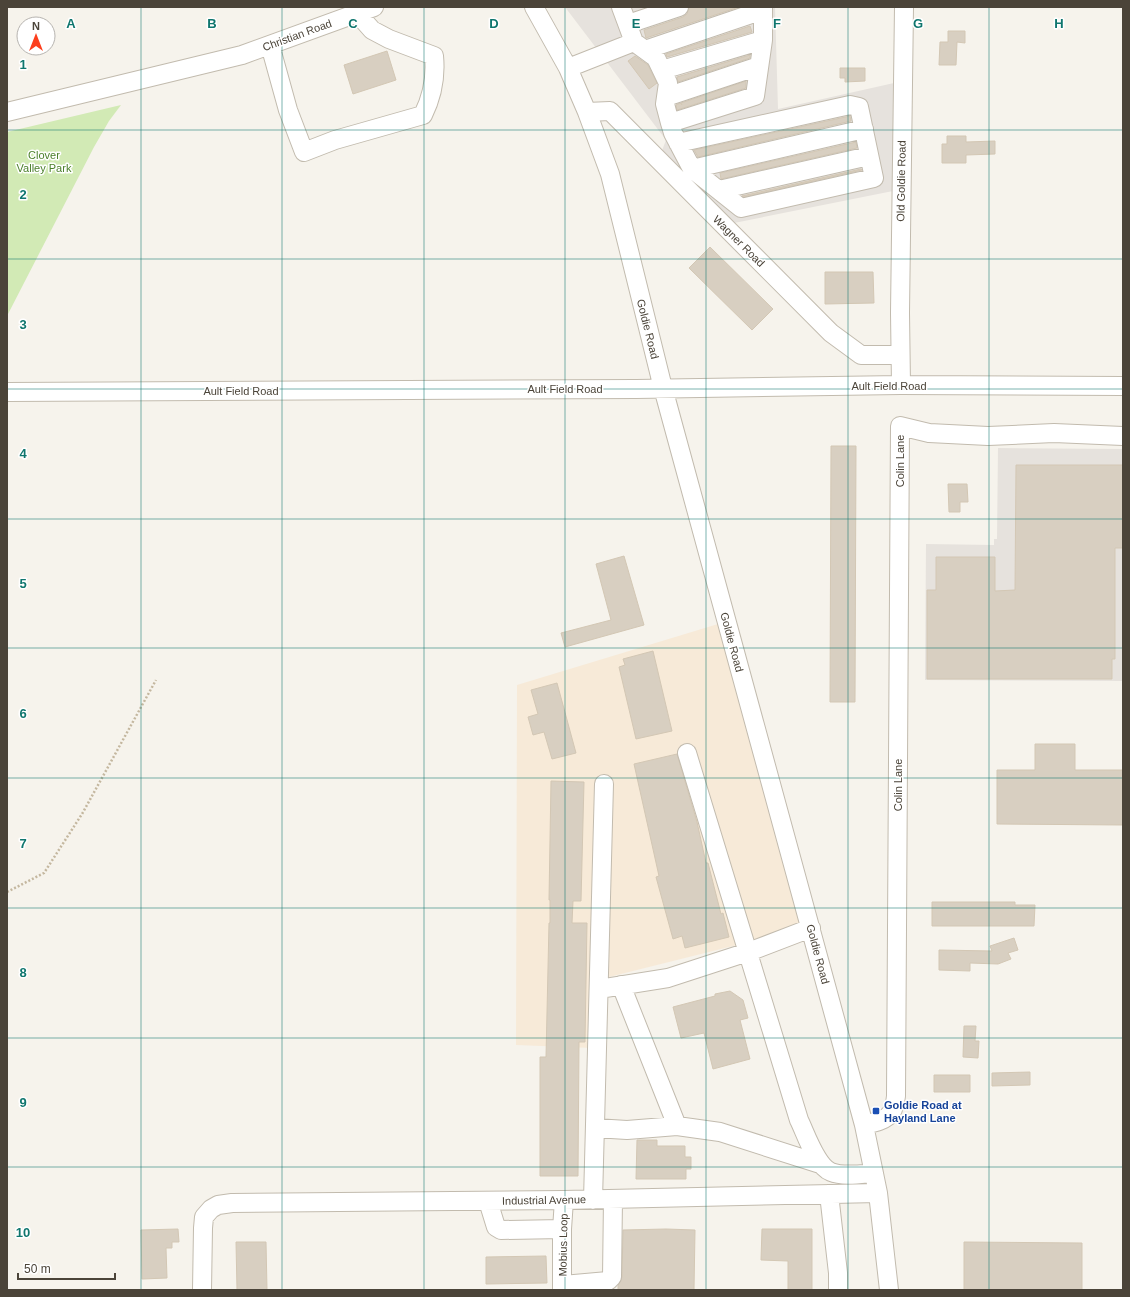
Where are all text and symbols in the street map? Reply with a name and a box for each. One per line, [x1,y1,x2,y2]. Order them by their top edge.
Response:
north arrow [16,16,56,56]
text: A [66,16,76,31]
text: B [207,16,217,31]
text: C [348,16,358,31]
text: D [489,16,499,31]
text: E [632,16,641,31]
text: F [773,16,781,31]
text: G [913,16,923,31]
text: H [1054,16,1064,31]
street label: Christian Road [261,17,333,53]
text: N [32,20,40,32]
text: 1 [19,57,27,72]
street label: Old Goldie Road [894,140,908,222]
park label: Clover Valley Park [17,149,72,174]
text: 2 [19,187,27,202]
street label: Wagner Road [711,213,767,269]
street label: Goldie Road [635,298,661,360]
text: 3 [19,317,27,332]
street label: Ault Field Road [851,380,927,392]
street label: Ault Field Road [527,383,603,395]
street label: Ault Field Road [203,385,279,397]
street label: Colin Lane [894,435,906,487]
text: 4 [19,446,27,461]
text: 5 [19,576,27,591]
street label: Goldie Road [718,611,746,673]
text: 6 [19,706,27,721]
street label: Colin Lane [892,759,904,811]
text: 7 [19,836,27,851]
street label: Goldie Road [804,923,832,985]
text: 8 [19,965,27,980]
text: 9 [19,1095,27,1110]
place label: Goldie Road at Hayland Lane [884,1099,962,1124]
marker: Goldie Road at Hayland Lane [871,1106,881,1116]
street label: Industrial Avenue [502,1193,586,1207]
street label: Mobius Loop [556,1213,570,1277]
text: 10 [16,1225,30,1240]
scale bar [18,1255,115,1281]
text: 50 m [24,1262,51,1276]

